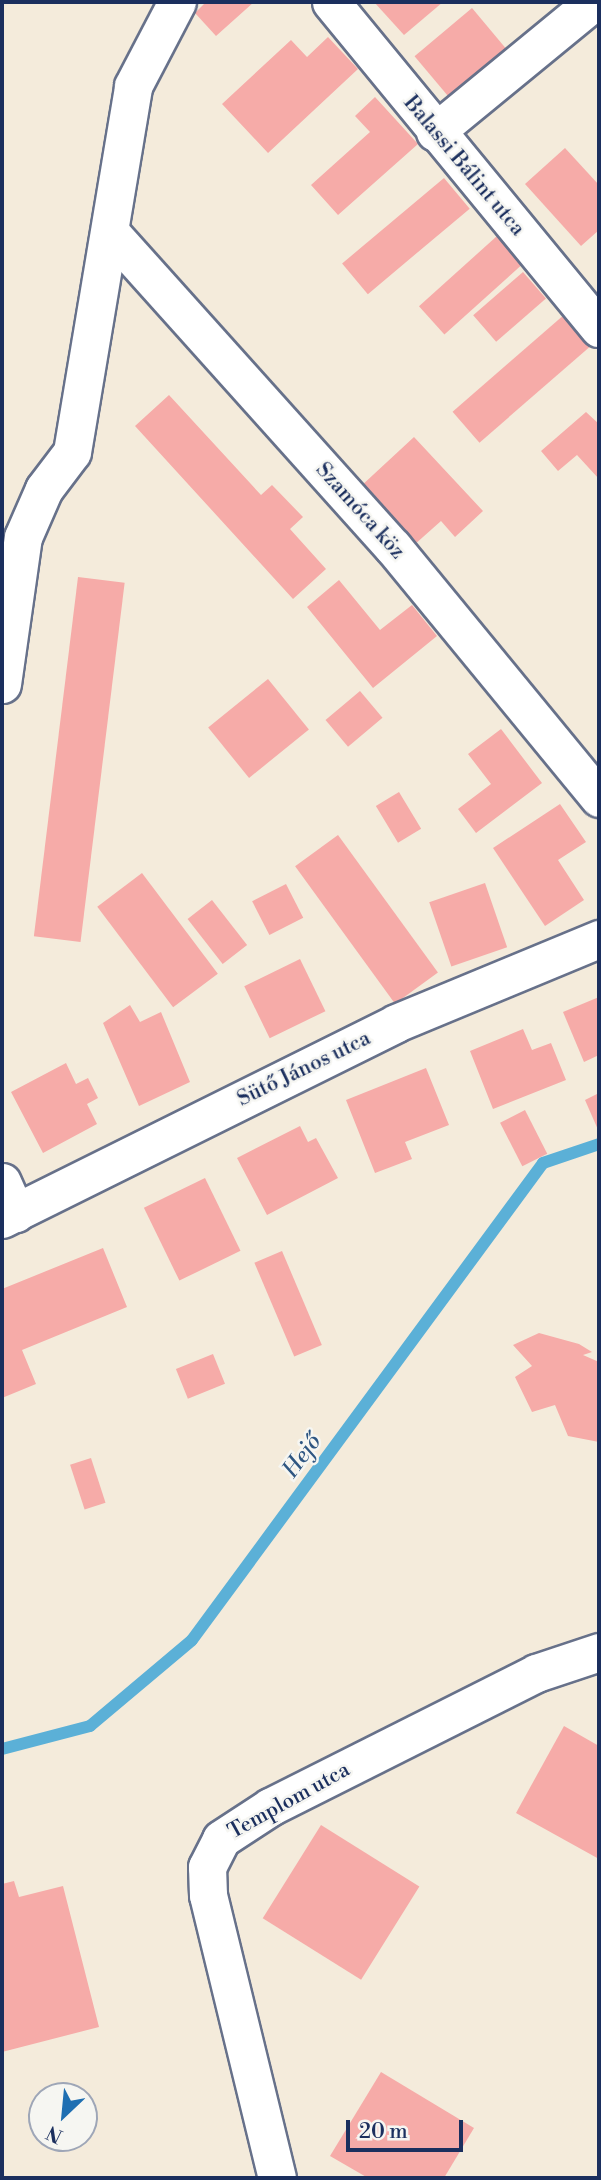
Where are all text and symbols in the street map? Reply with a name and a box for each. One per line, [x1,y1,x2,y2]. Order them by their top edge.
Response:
street label: Balassi Bálint utca [398,91,530,241]
street label: Szamóca köz [310,458,410,564]
street label: Sütő János utca [233,1026,375,1112]
water label: Hejő [277,1429,327,1483]
street label: Templom utca [224,1757,354,1845]
north arrow [28,2082,98,2152]
scale bar [349,2106,466,2150]
text: 20 m [359,2119,408,2145]
text: N [43,2120,67,2148]

